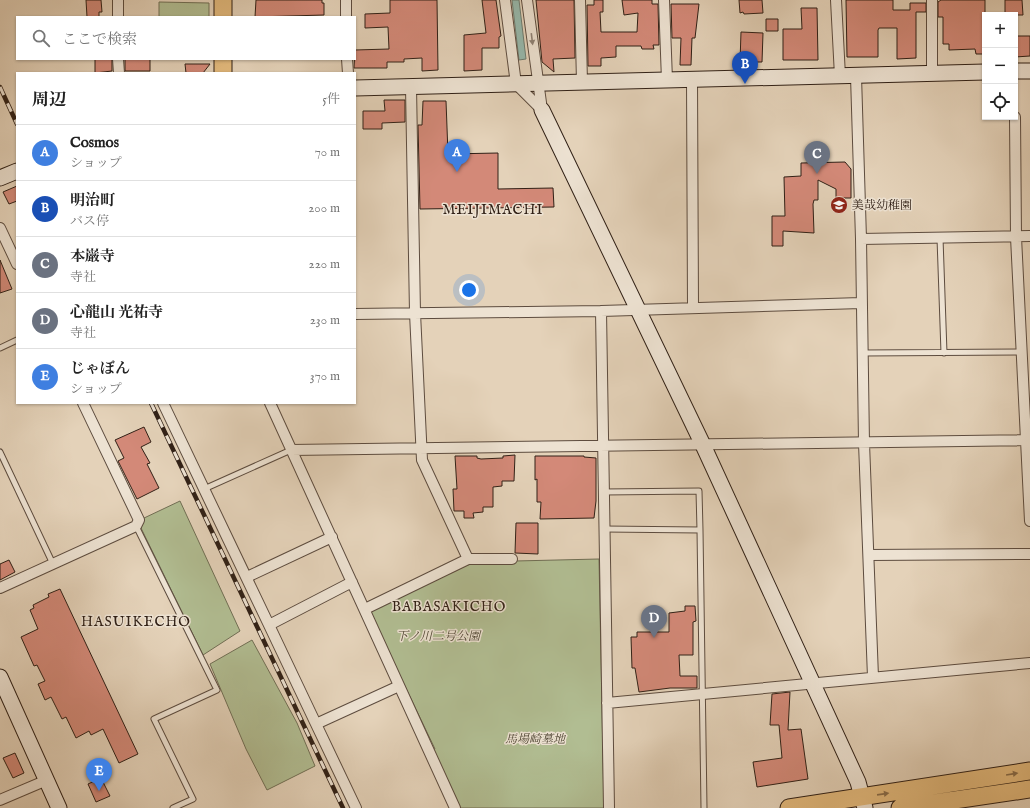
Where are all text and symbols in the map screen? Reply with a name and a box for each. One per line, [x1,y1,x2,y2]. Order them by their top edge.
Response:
map controls [982,12,1018,120]
button: + [982,12,1018,48]
search box [16,16,356,60]
icon: search [30,27,52,49]
text: ここで検索 [62,30,137,49]
one-way arrow [528,33,535,45]
button: − [982,48,1018,84]
pin: B [732,51,758,84]
button: locate [982,84,1018,120]
text: 周辺 [32,90,66,111]
text: 5件 [322,91,340,108]
text: Cosmos [70,133,119,152]
pin: A [444,139,470,172]
pin: C [804,141,830,174]
text: A [41,144,49,161]
text: 70 m [315,144,340,161]
text: ショップ [70,155,122,172]
text: 明治町 [70,191,115,210]
school or university icon: 美哉幼稚園 [829,195,849,215]
place label: 美哉幼稚園 [852,198,912,213]
text: B [41,200,49,217]
text: 200 m [308,200,340,217]
district label: MEIJIMACHI [442,201,544,219]
text: バス停 [70,213,109,230]
text: 本巌寺 [70,247,115,266]
text: C [40,256,50,273]
text: 220 m [309,256,340,273]
text: 寺社 [70,269,96,286]
your location [459,280,479,300]
text: 心龍山 光祐寺 [70,303,163,322]
text: D [40,312,50,329]
text: 230 m [310,312,340,329]
text: 寺社 [70,325,96,342]
text: じゃぼん [70,359,130,378]
text: E [40,368,50,385]
text: 370 m [310,368,340,385]
text: ショップ [70,381,122,398]
district label: BABASAKICHO [392,598,506,616]
pin: D [641,605,667,638]
district label: HASUIKECHO [81,613,191,631]
park label: 下ノ川二号公園 [396,629,482,644]
park label: 馬場崎墓地 [505,732,567,747]
pin: E [86,758,112,791]
one-way arrow [1006,771,1018,777]
one-way arrow [877,791,889,797]

